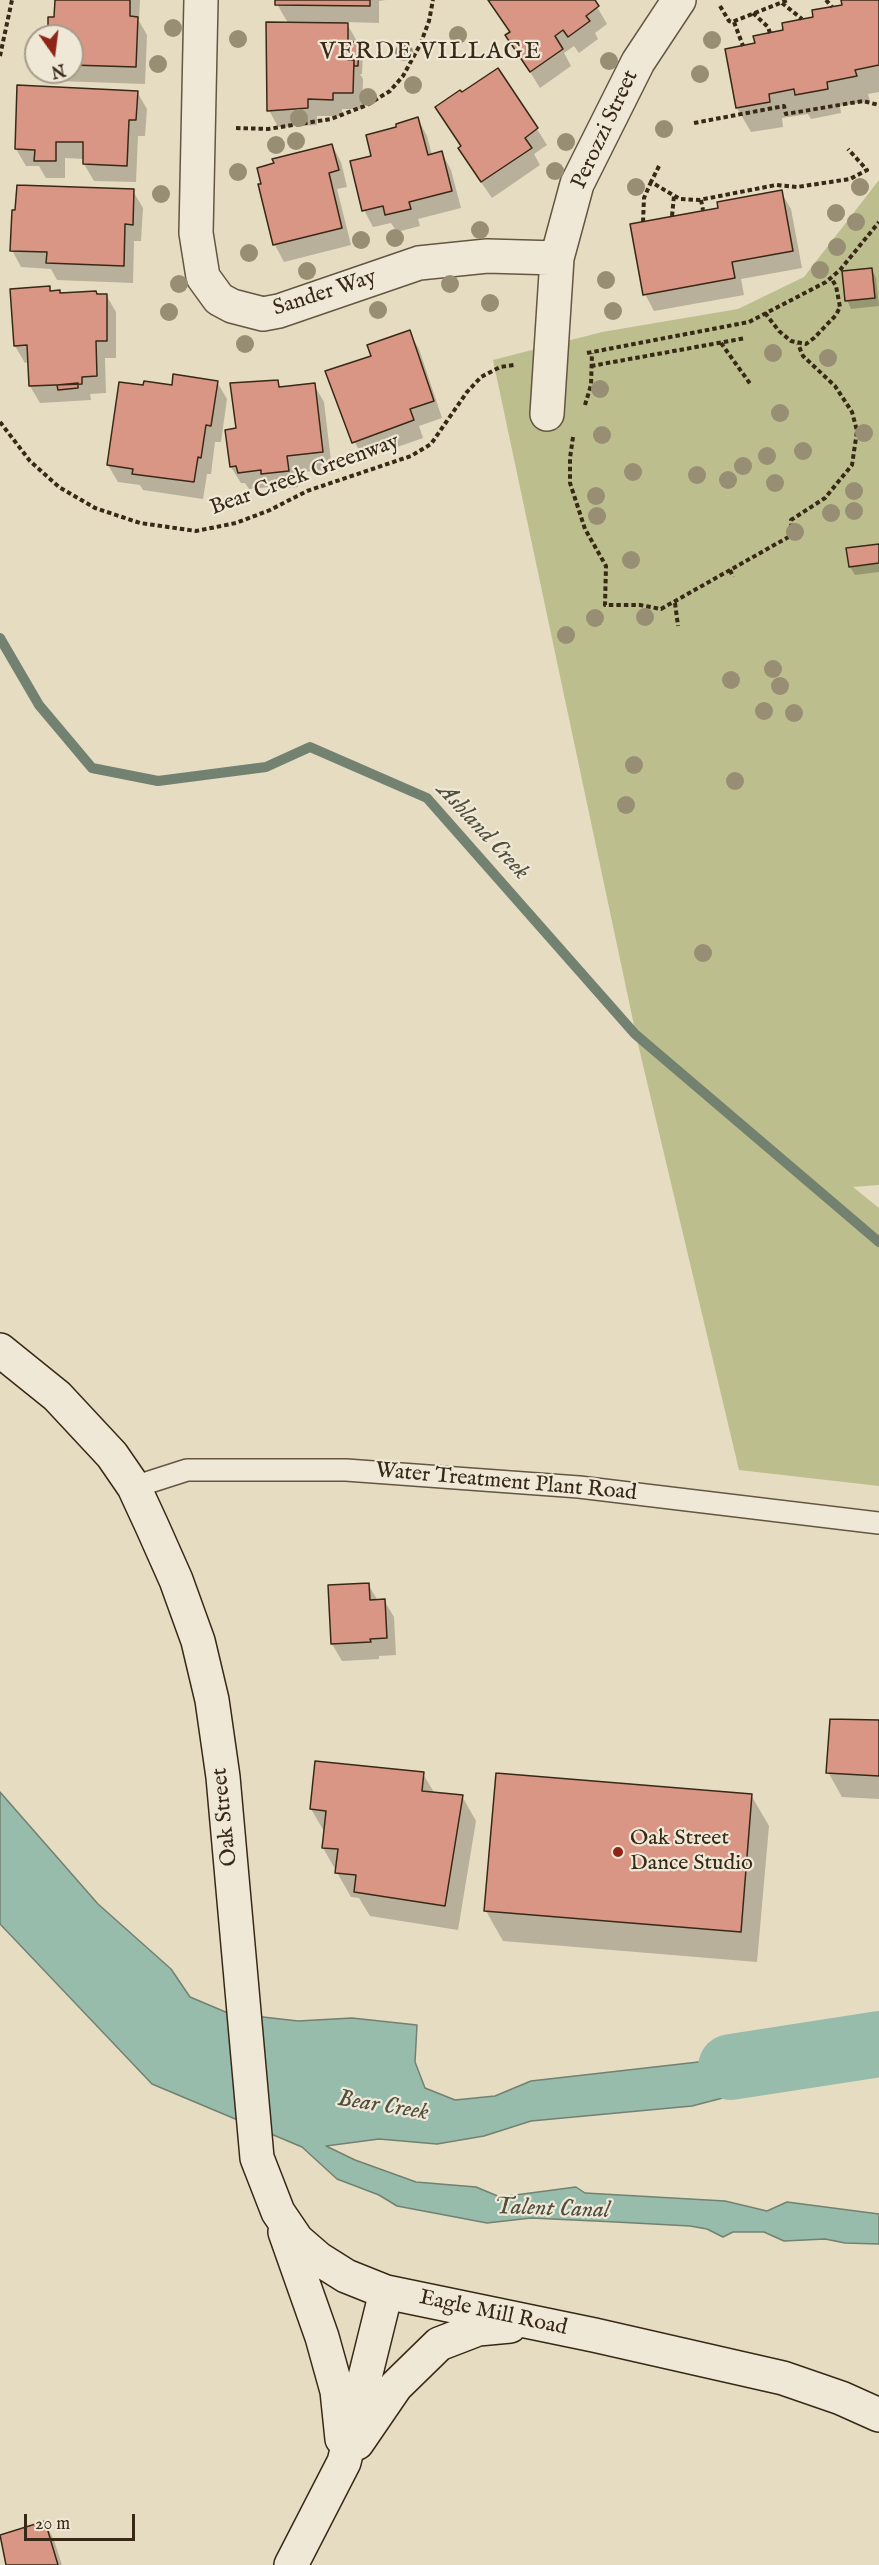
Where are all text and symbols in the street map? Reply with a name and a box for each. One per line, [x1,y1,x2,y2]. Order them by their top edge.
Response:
north arrow [24,24,84,84]
district label: VERDE VILLAGE [320,39,542,67]
text: N [49,58,67,81]
street label: Perozzi Street [567,66,645,194]
street label: Sander Way [270,265,380,323]
street label: Bear Creek Greenway [207,430,403,522]
water label: Ashland Creek [430,777,534,887]
street label: Water Treatment Plant Road [374,1458,638,1508]
street label: Oak Street [208,1766,244,1868]
place label: Oak Street Dance Studio [630,1826,753,1878]
marker: Oak Street Dance Studio [611,1845,625,1859]
water label: Bear Creek [335,2086,431,2128]
water label: Talent Canal [494,2194,610,2226]
street label: Eagle Mill Road [417,2285,569,2343]
scale bar [27,2502,138,2540]
text: 20 m [35,2513,70,2536]

